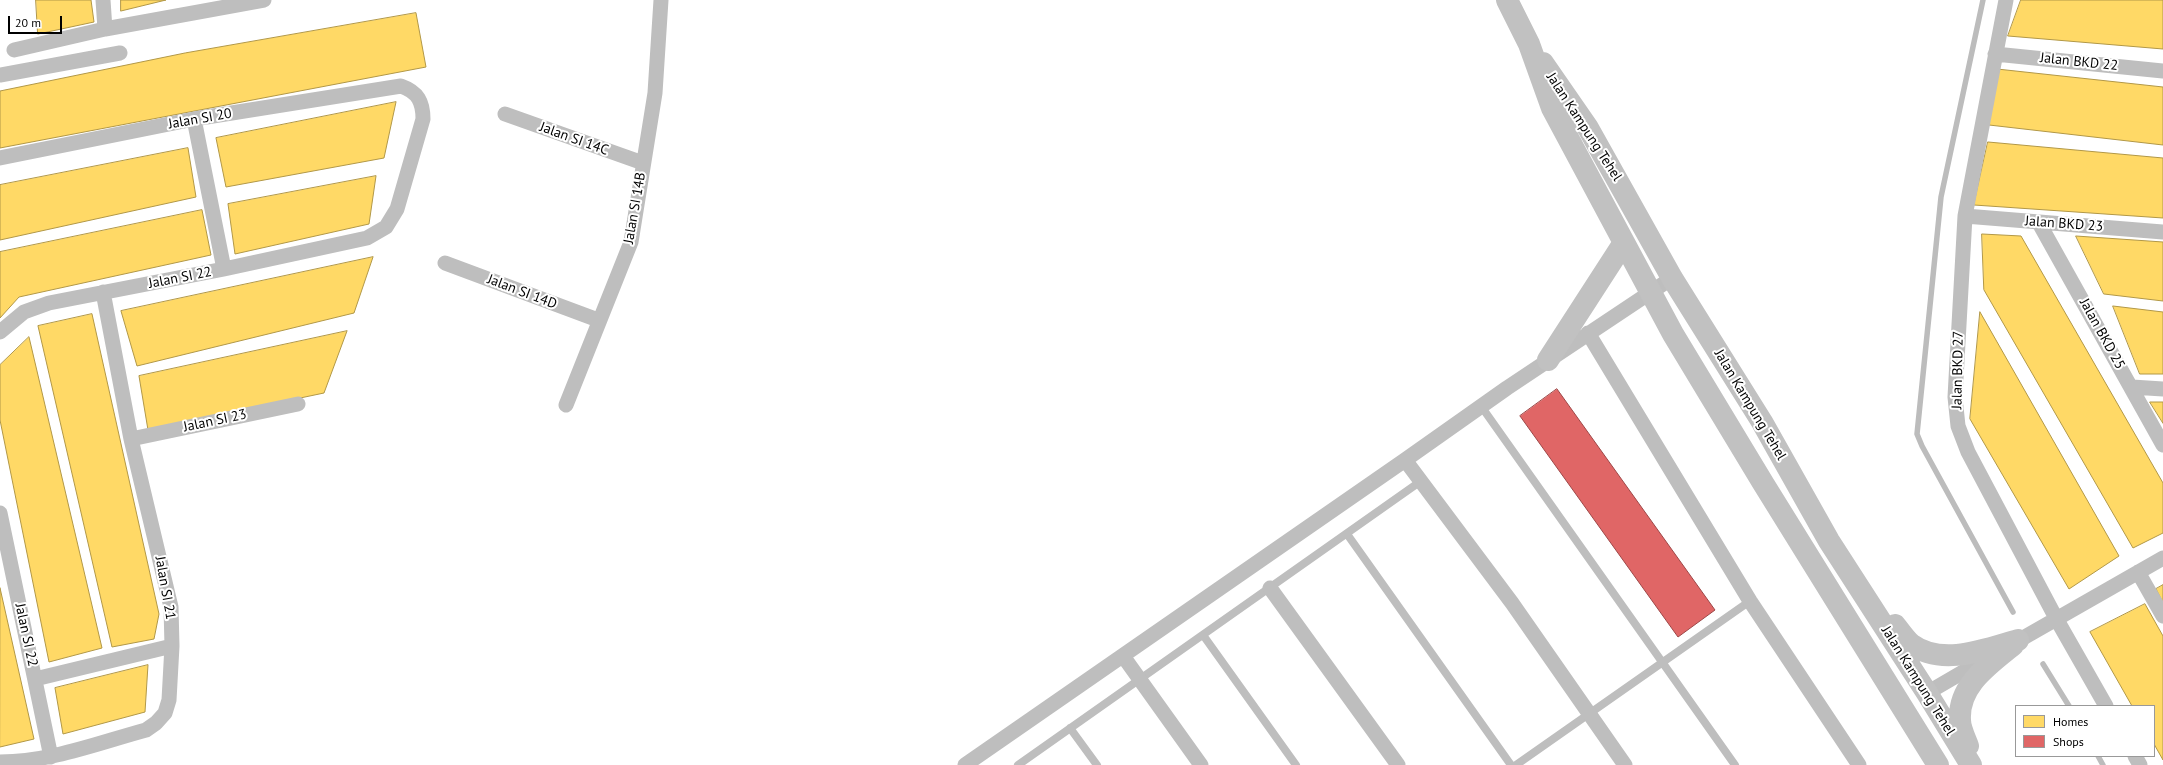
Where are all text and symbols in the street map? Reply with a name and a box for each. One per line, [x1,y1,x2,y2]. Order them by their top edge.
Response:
scale bar [10,8,64,34]
text: 20 m [15,15,41,30]
street label: Jalan BKD 22 [2039,50,2119,74]
street label: Jalan Kampung Tehel [1543,70,1625,184]
street label: Jalan SI 20 [167,105,233,133]
street label: Jalan SI 14C [537,119,611,159]
street label: Jalan SI 14B [620,171,650,245]
street label: Jalan BKD 23 [2024,213,2104,235]
street label: Jalan SI 22 [147,264,213,292]
street label: Jalan SI 14D [485,271,559,313]
street label: Jalan BKD 25 [2076,296,2128,372]
street label: Jalan BKD 27 [1949,331,1967,409]
street label: Jalan Kampung Tehel [1710,347,1790,463]
street label: Jalan SI 23 [182,406,248,436]
street label: Jalan SI 21 [151,555,179,621]
street label: Jalan SI 22 [11,602,41,668]
street label: Jalan Kampung Tehel [1878,623,1958,739]
legend [2015,705,2155,757]
text: Homes [2053,714,2088,729]
text: Shops [2053,734,2084,749]

